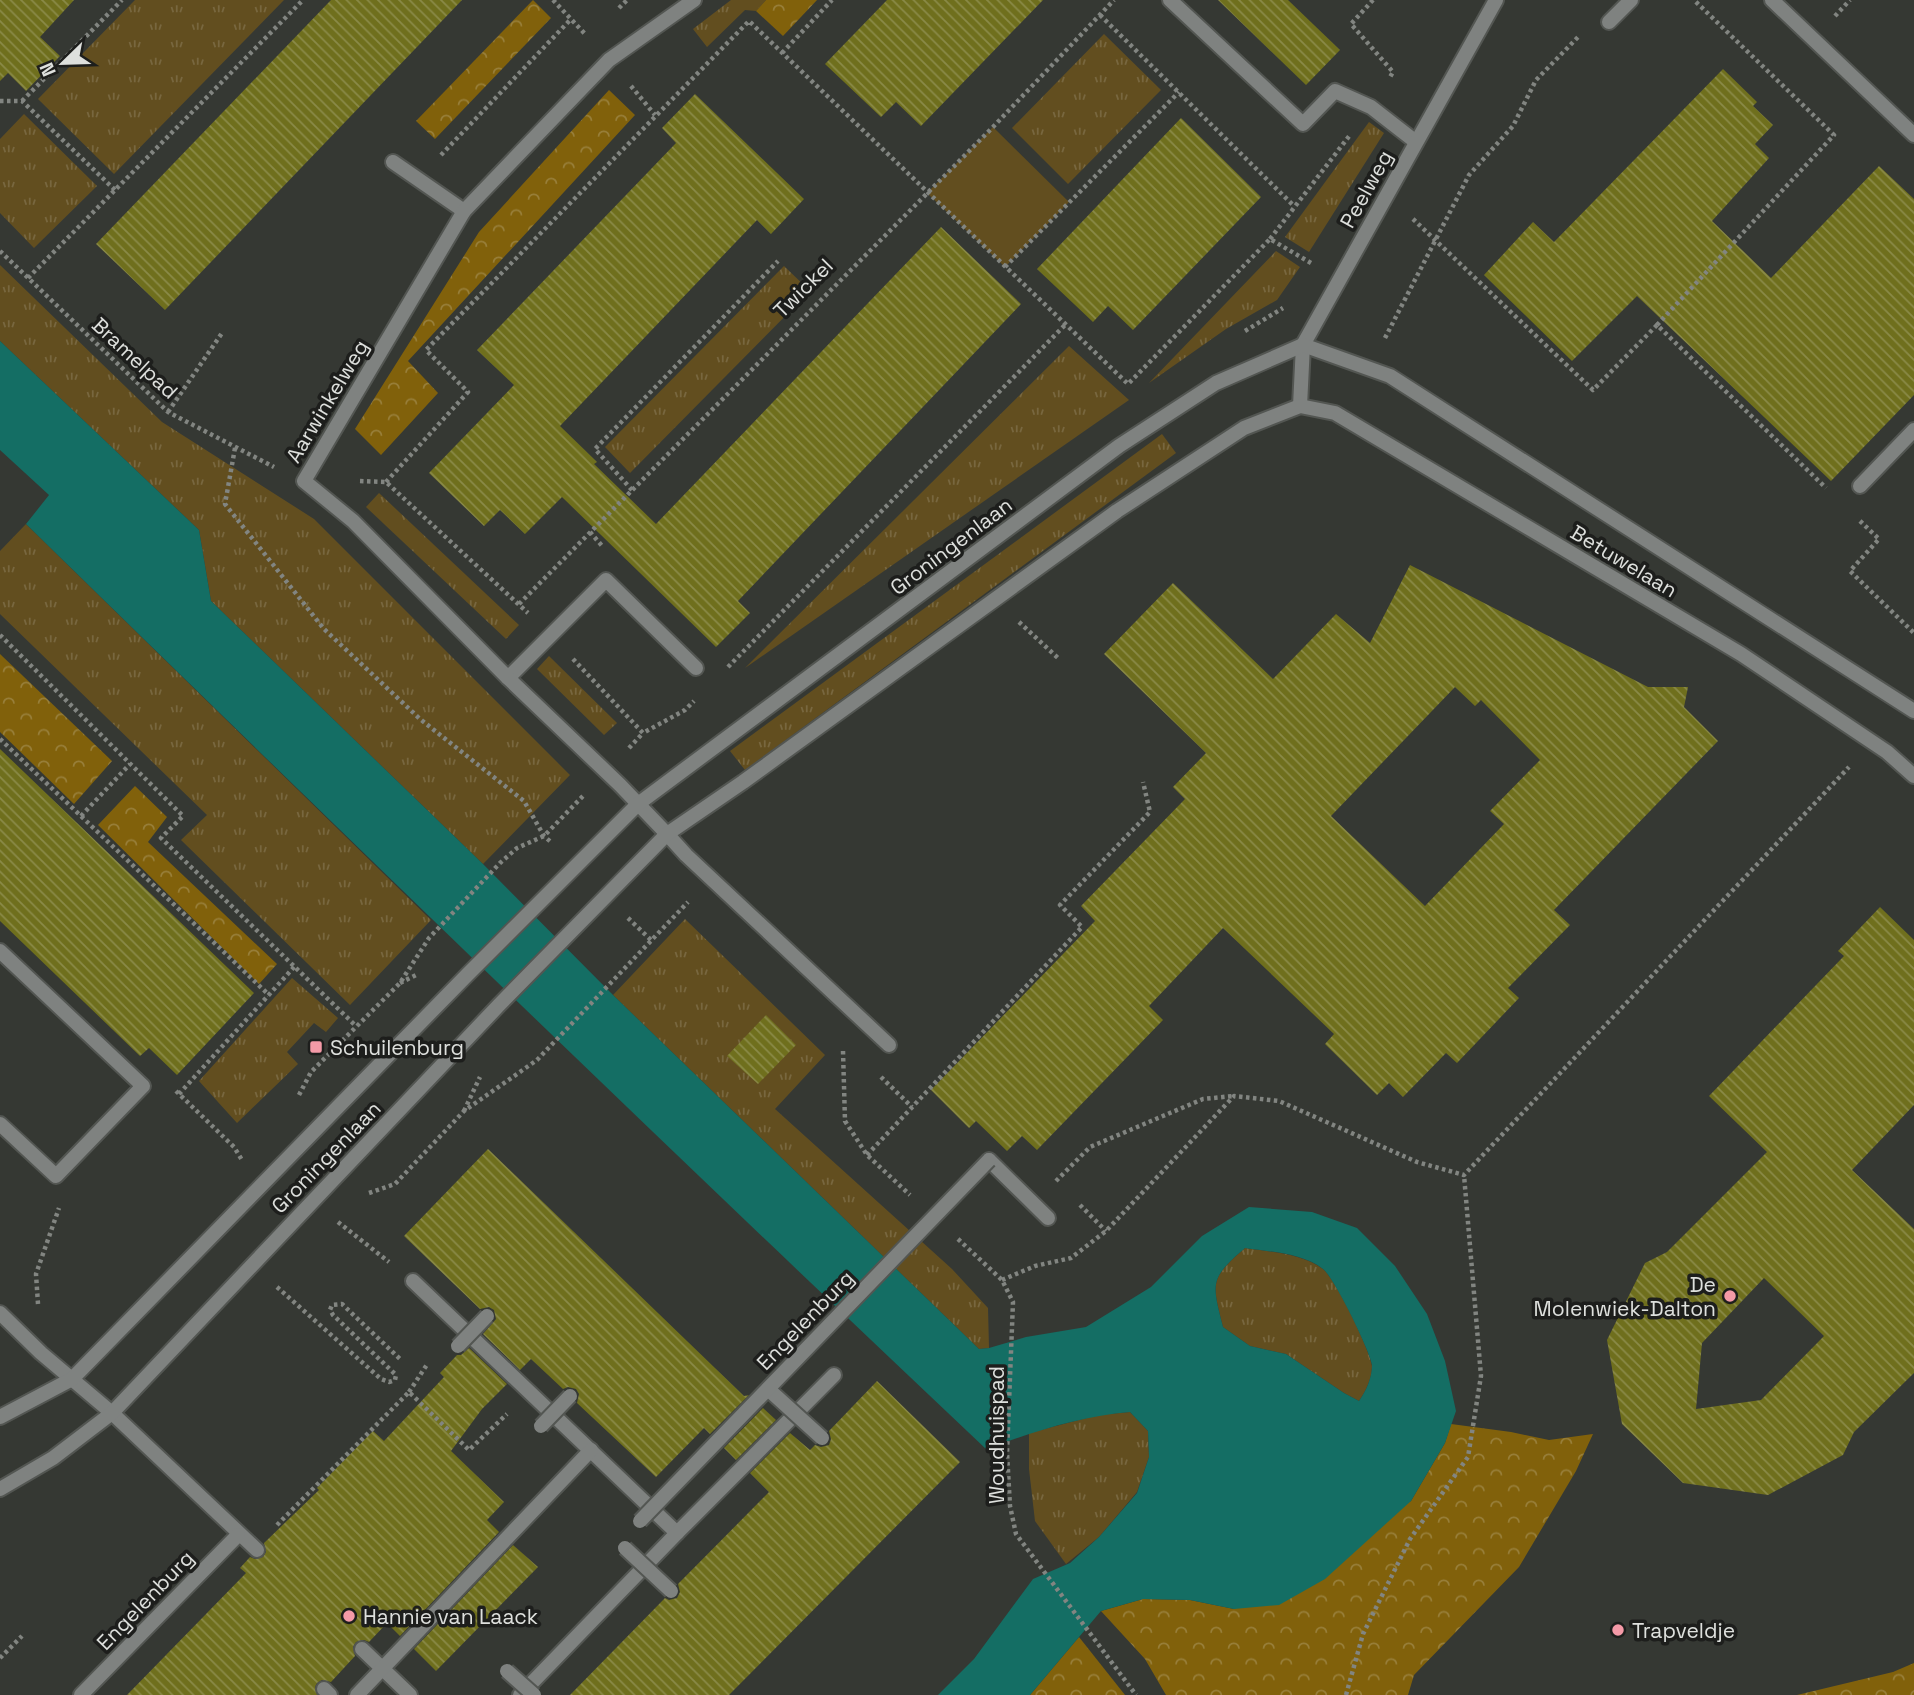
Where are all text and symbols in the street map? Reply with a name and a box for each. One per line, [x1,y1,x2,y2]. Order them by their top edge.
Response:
north arrow [28,28,98,98]
text: N [34,59,62,80]
street label: Peelweg [1334,145,1398,233]
street label: Twickel [767,252,839,324]
street label: Bramelpad [86,311,184,405]
street label: Aarwinkelweg [280,335,374,467]
street label: Groningenlaan [884,491,1018,601]
street label: Betuwelaan [1566,519,1682,603]
place label: Schuilenburg [330,1034,464,1061]
marker: Schuilenburg [308,1039,324,1055]
street label: Groningenlaan [265,1095,387,1219]
street label: Engelenburg [751,1264,859,1376]
place label: De Molenwiek-Dalton [1534,1271,1716,1322]
marker: De Molenwiek-Dalton [1722,1288,1738,1304]
street label: Woudhuispad [983,1366,1010,1504]
street label: Engelenburg [91,1544,199,1656]
place label: Hannie van Laack [363,1603,538,1630]
marker: Hannie van Laack [341,1608,357,1624]
place label: Trapveldje [1632,1617,1735,1644]
marker: Trapveldje [1610,1622,1626,1638]

